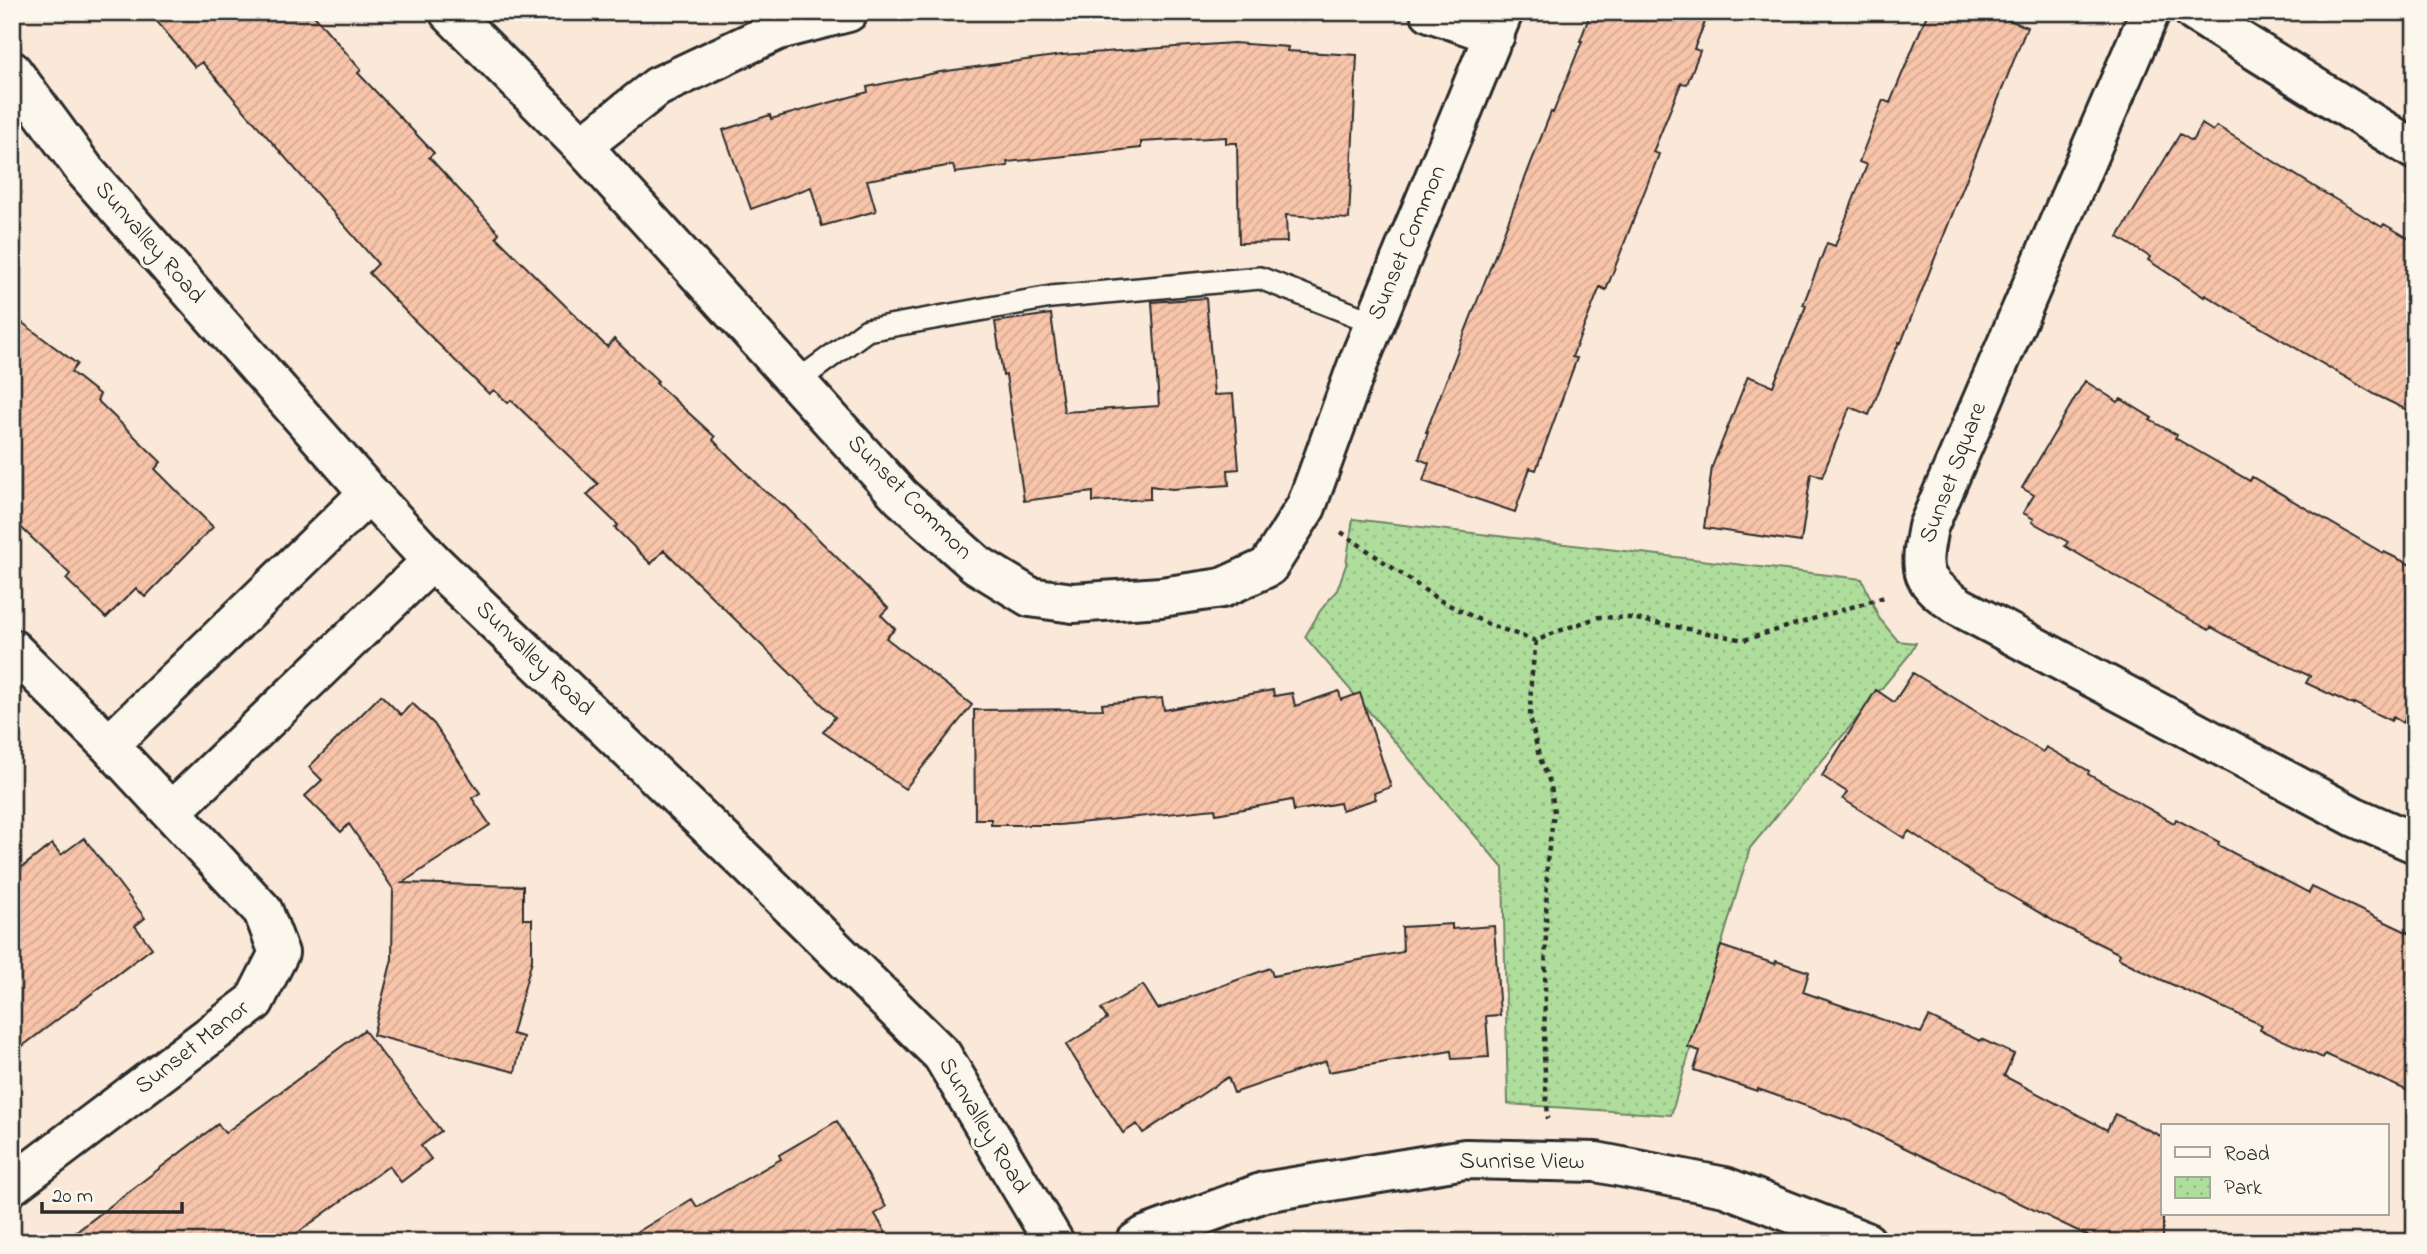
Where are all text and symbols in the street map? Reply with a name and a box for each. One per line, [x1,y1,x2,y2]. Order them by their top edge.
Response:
street label: Sunset Common [1360,160,1456,326]
street label: Sunvalley Road [85,174,213,313]
street label: Sunset Square [1911,397,1997,548]
street label: Sunset Common [838,427,980,569]
street label: Sunvalley Road [466,593,602,726]
street label: Sunset Manor [128,992,258,1104]
street label: Sunvalley Road [928,1051,1038,1202]
legend [2161,1124,2388,1216]
text: Road [2224,1140,2270,1170]
street label: Sunrise View [1460,1145,1584,1180]
scale bar [42,1170,182,1214]
text: Park [2224,1174,2263,1204]
text: 20 m [52,1182,93,1212]

